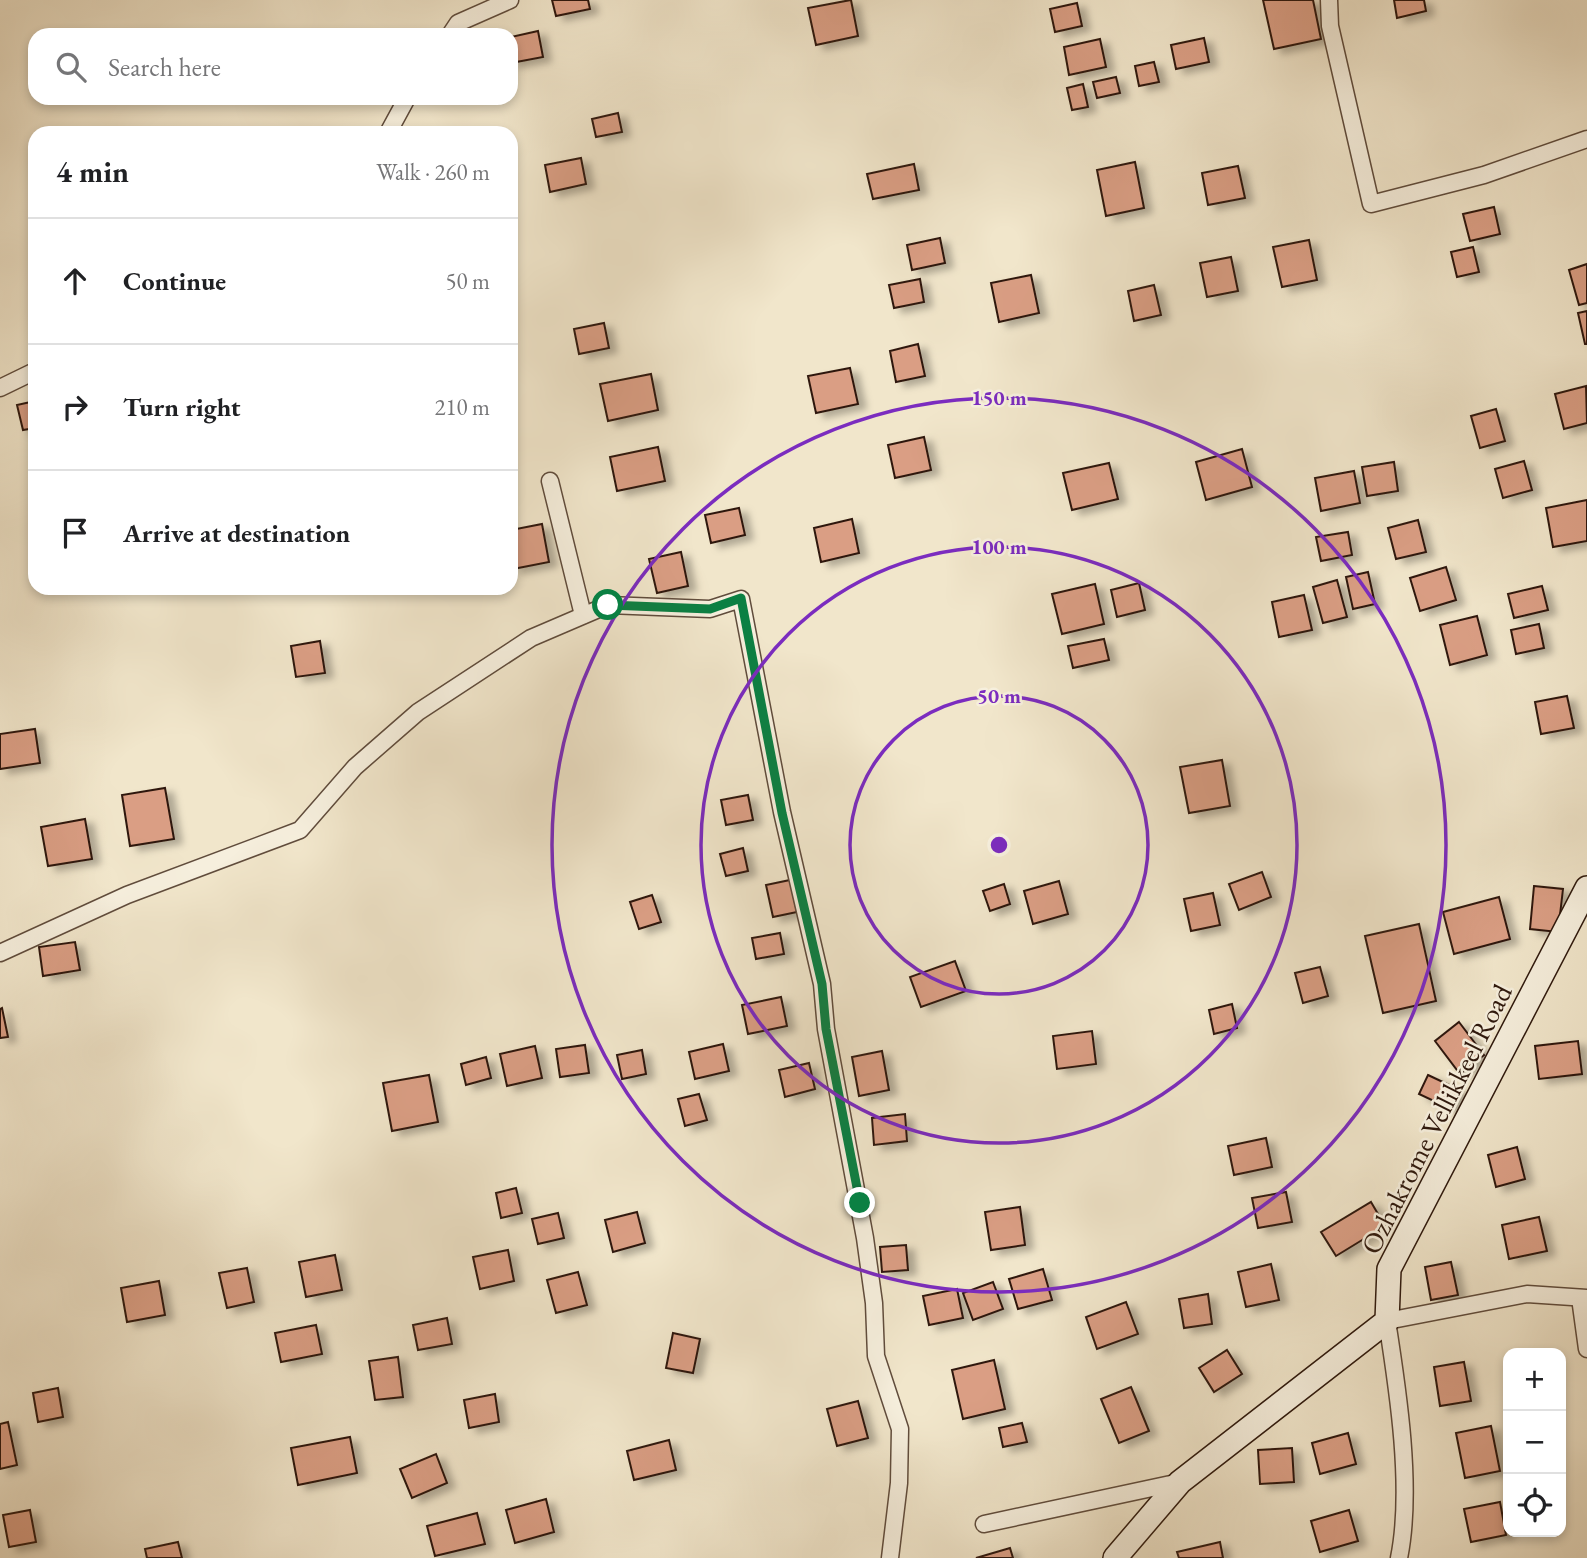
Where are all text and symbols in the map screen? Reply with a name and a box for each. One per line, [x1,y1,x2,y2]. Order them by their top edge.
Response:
search box [28,28,518,105]
icon: search [52,48,90,86]
text: Search here [108,50,221,84]
text: 4 min [56,152,129,191]
text: Walk · 260 m [376,157,490,187]
icon: ahead [56,262,94,300]
text: Continue [123,264,226,298]
text: 50 m [445,266,490,296]
text: 150 m [971,384,1027,411]
icon: right [56,388,94,426]
text: Turn right [123,390,241,424]
text: 210 m [434,392,490,422]
icon: arrive [56,514,94,552]
text: Arrive at destination [123,516,350,550]
text: 100 m [971,533,1027,560]
route start [592,589,623,620]
text: 50 m [977,682,1021,709]
centre of rings [987,833,1011,857]
street label: Ozhakrome Vellikkeel Road [1352,977,1520,1260]
route end [844,1187,875,1218]
map controls [1503,1348,1566,1537]
button: + [1503,1348,1566,1411]
button: − [1503,1411,1566,1474]
button: locate [1503,1474,1566,1537]

